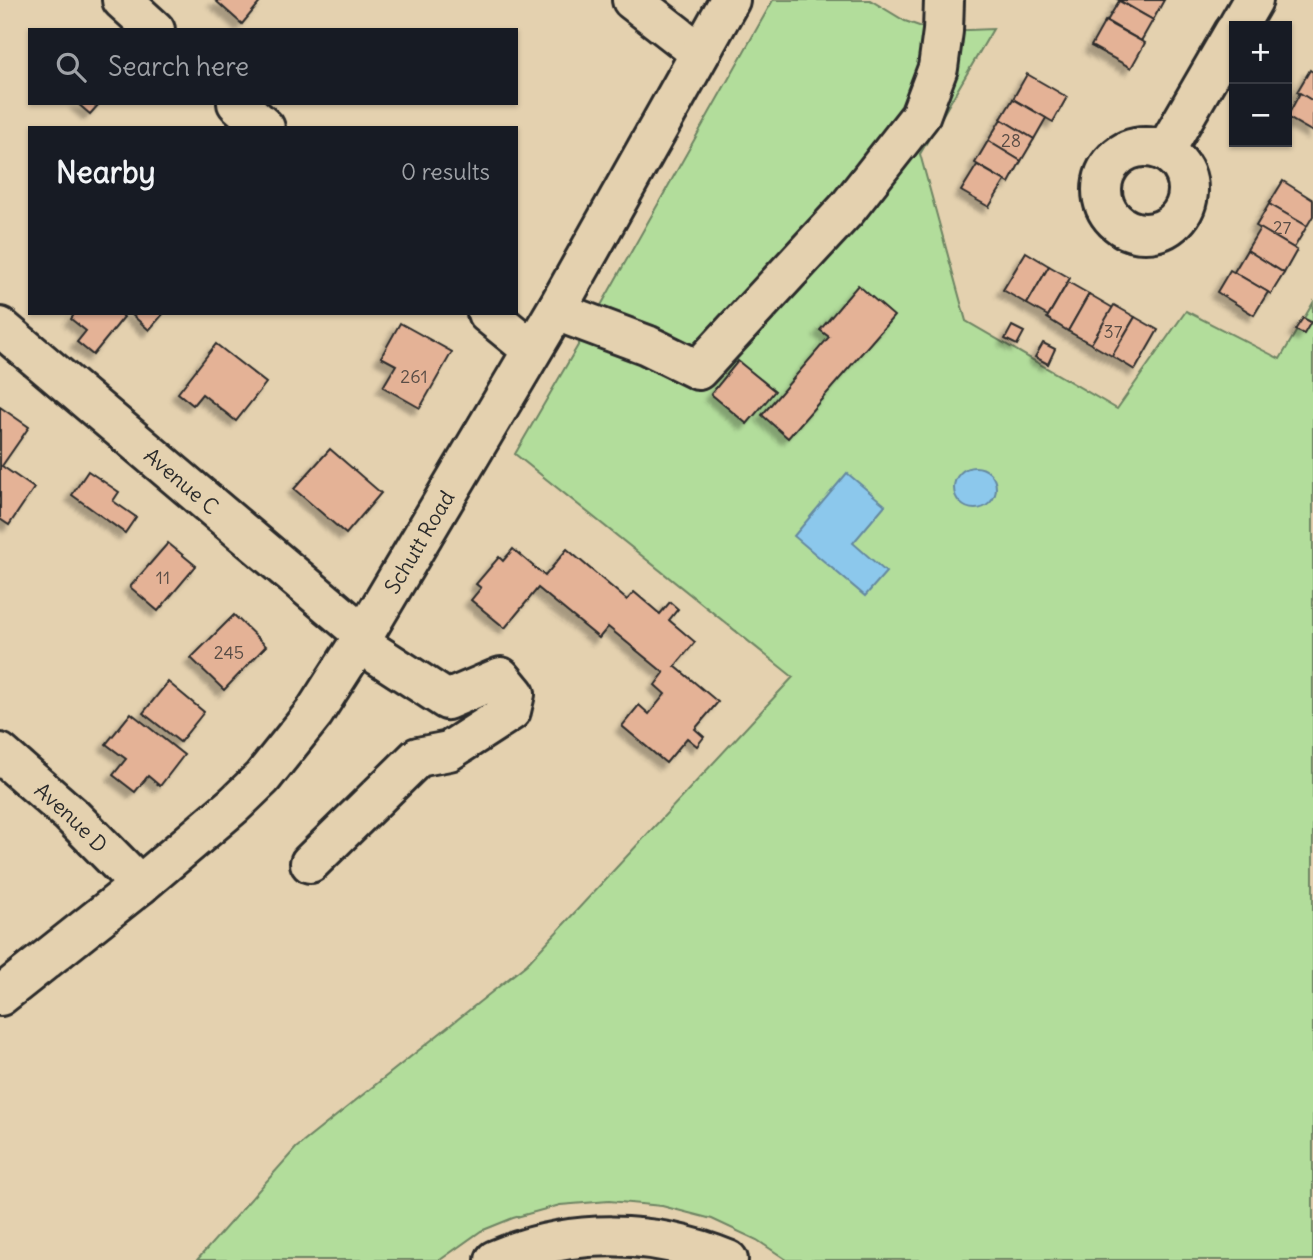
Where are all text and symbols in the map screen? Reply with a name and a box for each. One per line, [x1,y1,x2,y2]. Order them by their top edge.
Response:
map controls [1229,21,1292,147]
button: + [1229,21,1292,84]
search box [28,28,518,105]
icon: search [52,48,90,86]
text: Search here [108,50,249,83]
button: − [1229,84,1292,147]
house number: 28 [1001,129,1021,152]
text: Nearby [56,153,156,191]
text: 0 results [401,157,490,186]
house number: 27 [1273,216,1292,239]
house number: 37 [1103,320,1123,343]
house number: 261 [400,365,428,388]
street label: Avenue C [139,442,225,520]
street label: Schutt Road [378,486,460,598]
house number: 11 [156,566,170,589]
house number: 245 [214,641,244,664]
street label: Avenue D [29,776,114,858]

